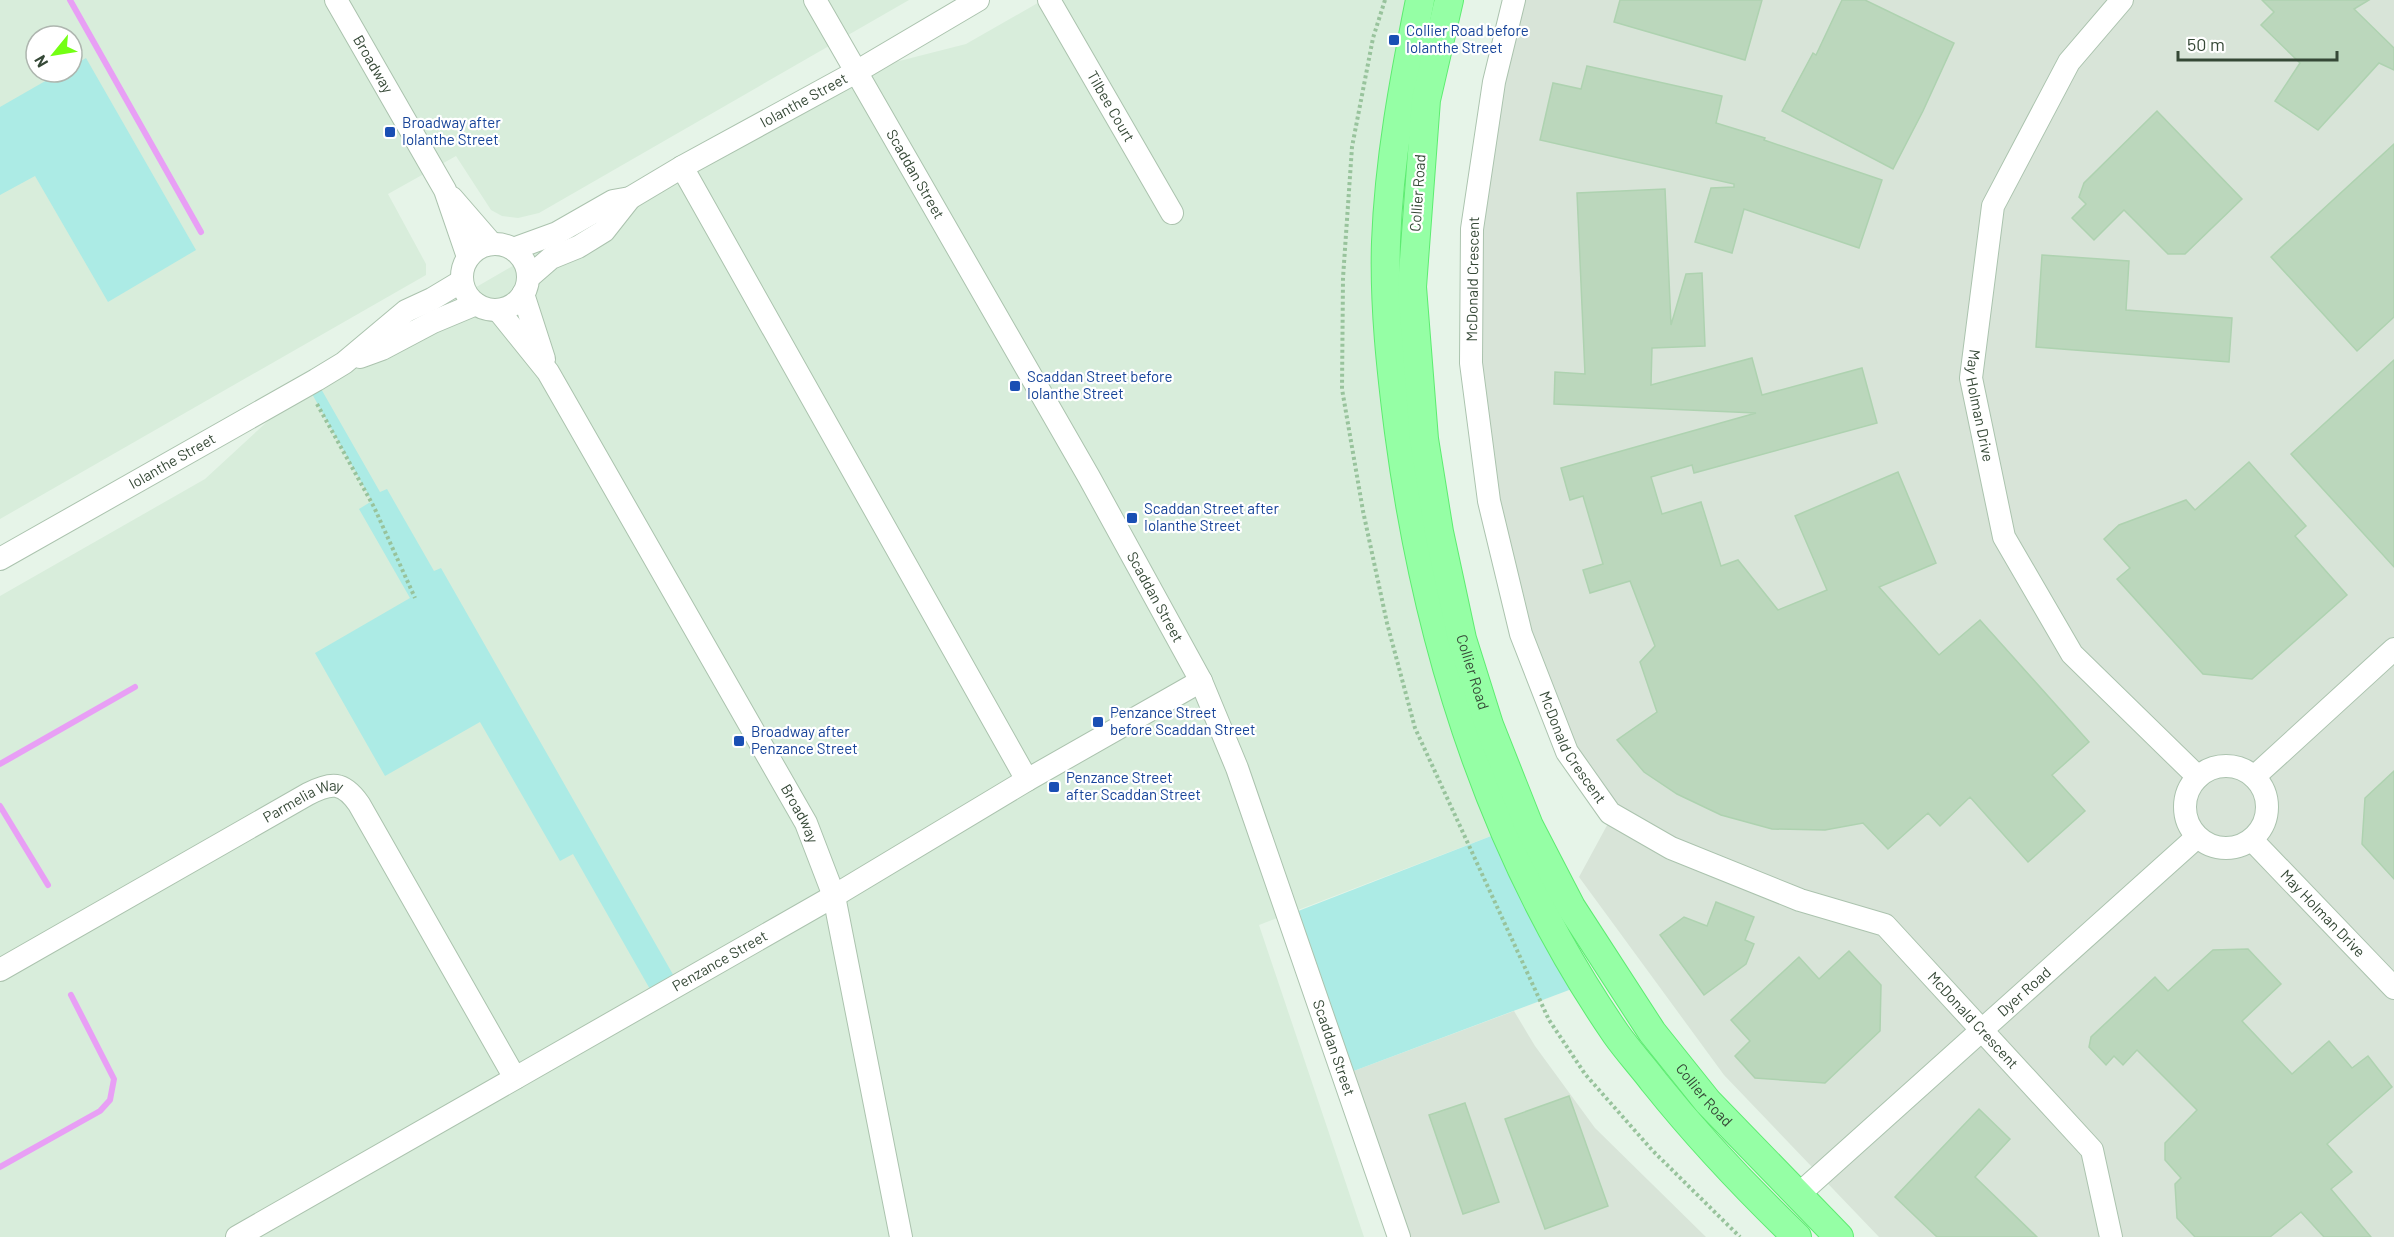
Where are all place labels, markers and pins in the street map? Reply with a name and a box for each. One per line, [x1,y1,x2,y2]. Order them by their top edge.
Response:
place label: Collier Road before Iolanthe Street [1406,21,1529,56]
marker: Collier Road before Iolanthe Street [1387,33,1401,47]
place label: Broadway after Iolanthe Street [402,113,501,148]
marker: Broadway after Iolanthe Street [383,125,397,139]
place label: Scaddan Street before Iolanthe Street [1027,367,1172,402]
marker: Scaddan Street before Iolanthe Street [1008,379,1022,393]
place label: Scaddan Street after Iolanthe Street [1144,499,1279,534]
marker: Scaddan Street after Iolanthe Street [1125,511,1139,525]
place label: Penzance Street before Scaddan Street [1110,703,1255,738]
marker: Penzance Street before Scaddan Street [1091,715,1105,729]
place label: Broadway after Penzance Street [751,722,858,757]
marker: Broadway after Penzance Street [732,734,746,748]
place label: Penzance Street after Scaddan Street [1066,768,1201,803]
marker: Penzance Street after Scaddan Street [1047,780,1061,794]

